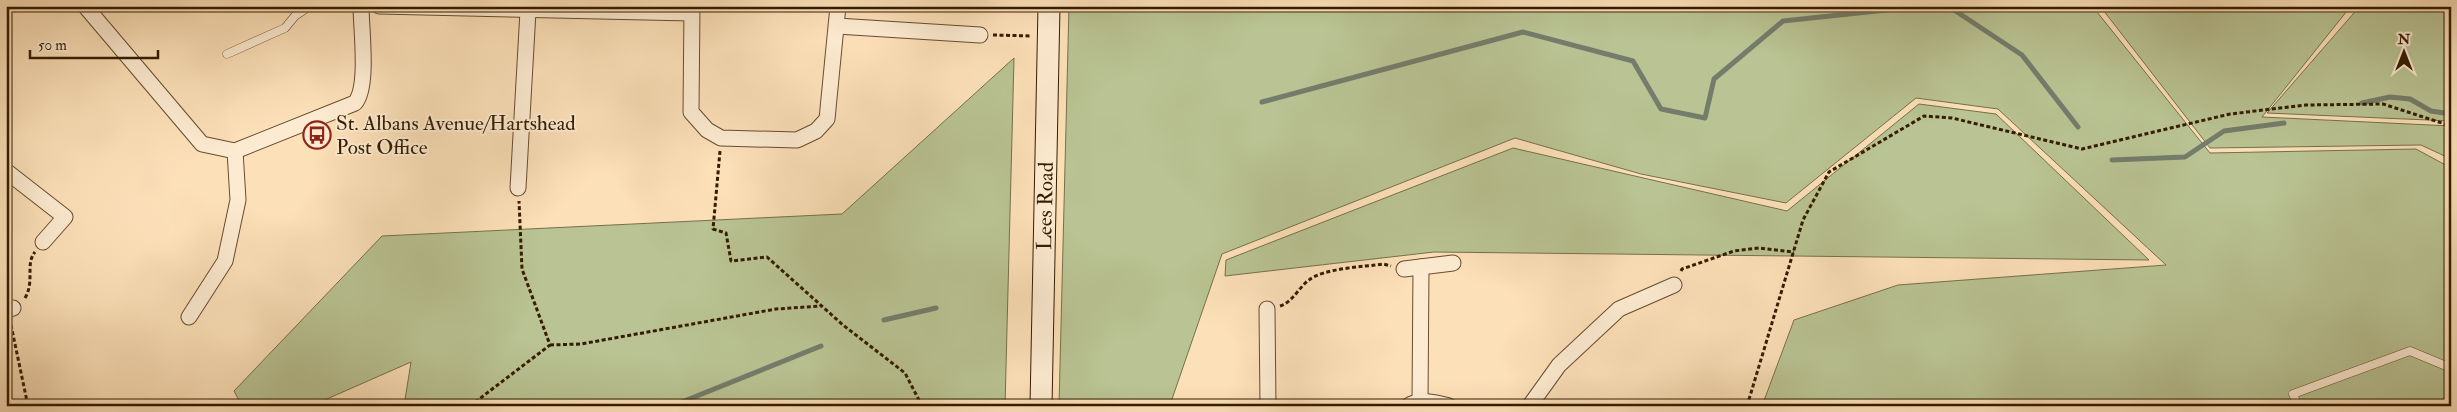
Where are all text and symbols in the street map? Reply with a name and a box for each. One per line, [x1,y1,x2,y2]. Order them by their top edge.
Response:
scale bar [30,28,158,60]
north arrow [2380,28,2430,78]
text: N [2397,31,2411,48]
text: 50 m [38,36,67,55]
place label: St. Albans Avenue/Hartshead Post Office [336,110,576,161]
bus stop icon: St. Albans Avenue/Hartshead Post Office [302,120,332,150]
street label: Lees Road [1031,161,1060,250]

